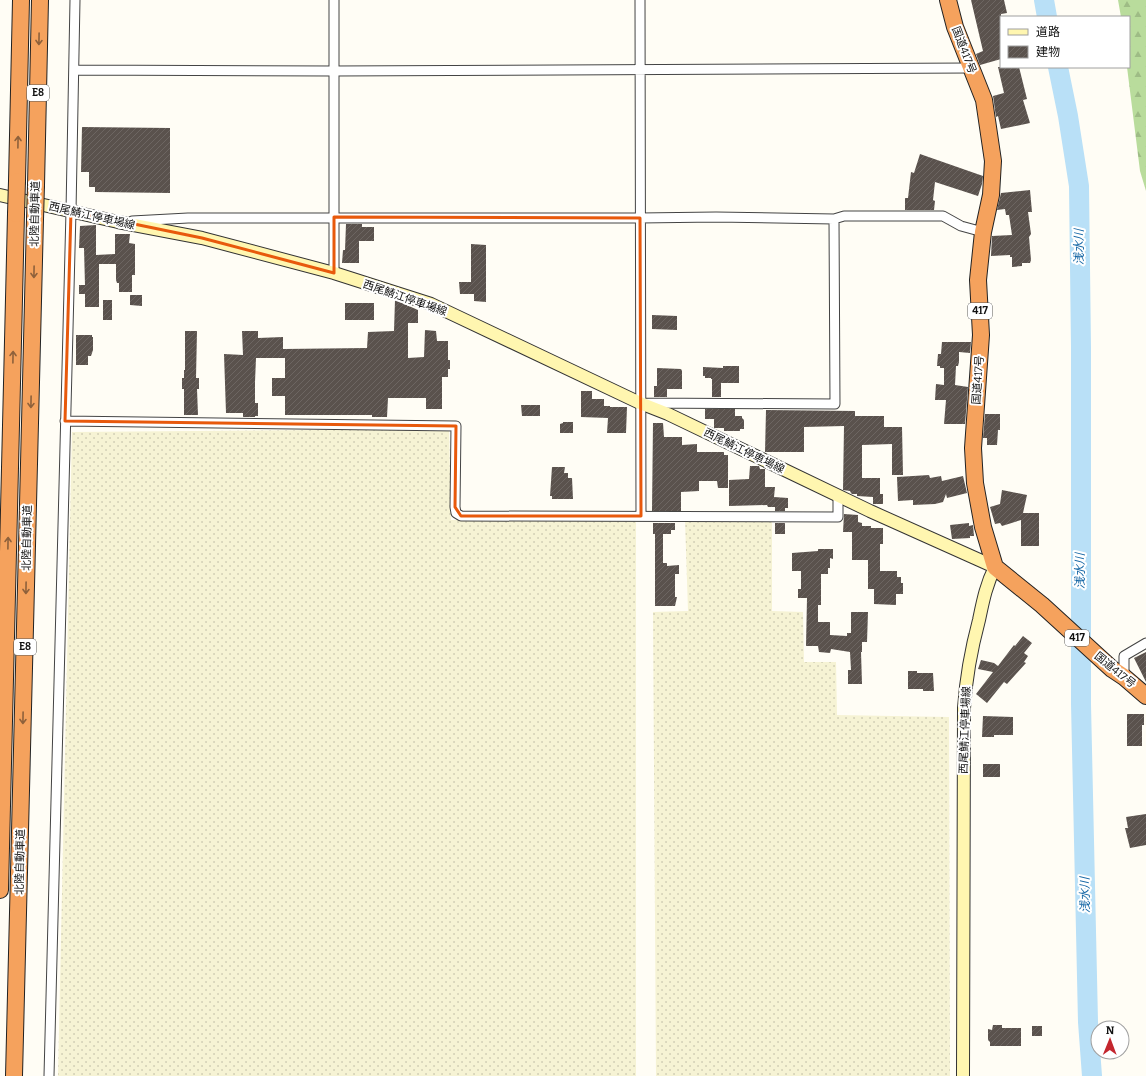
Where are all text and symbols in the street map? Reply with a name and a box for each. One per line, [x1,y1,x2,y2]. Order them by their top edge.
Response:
legend [1000,16,1130,68]
street label: 国道417号 [949,25,979,75]
text: 道路 [1036,25,1060,39]
one-way arrow [35,32,43,45]
text: 建物 [1036,45,1060,59]
road number: E8 [27,85,49,101]
one-way arrow [14,136,22,149]
street label: 北陸自動車道 [28,181,42,247]
street label: 西尾鯖江停車場線 [48,200,136,232]
water label: 浅水川 [1072,227,1086,265]
one-way arrow [30,265,38,278]
street label: 西尾鯖江停車場線 [361,278,449,318]
road number: 417 [968,303,992,319]
one-way arrow [9,351,16,364]
street label: 国道417号 [970,355,986,405]
one-way arrow [27,395,34,408]
street label: 西尾鯖江停車場線 [702,426,786,476]
street label: 北陸自動車道 [20,505,34,571]
one-way arrow [4,537,12,550]
water label: 浅水川 [1073,551,1087,589]
one-way arrow [22,581,30,594]
road number: 417 [1065,630,1089,646]
road number: E8 [14,639,36,655]
street label: 国道417号 [1092,649,1138,691]
street label: 西尾鯖江停車場線 [957,686,973,774]
one-way arrow [19,711,27,724]
street label: 北陸自動車道 [13,829,27,895]
water label: 浅水川 [1078,875,1092,913]
north arrow [1090,1020,1130,1060]
text: N [1106,1024,1115,1037]

